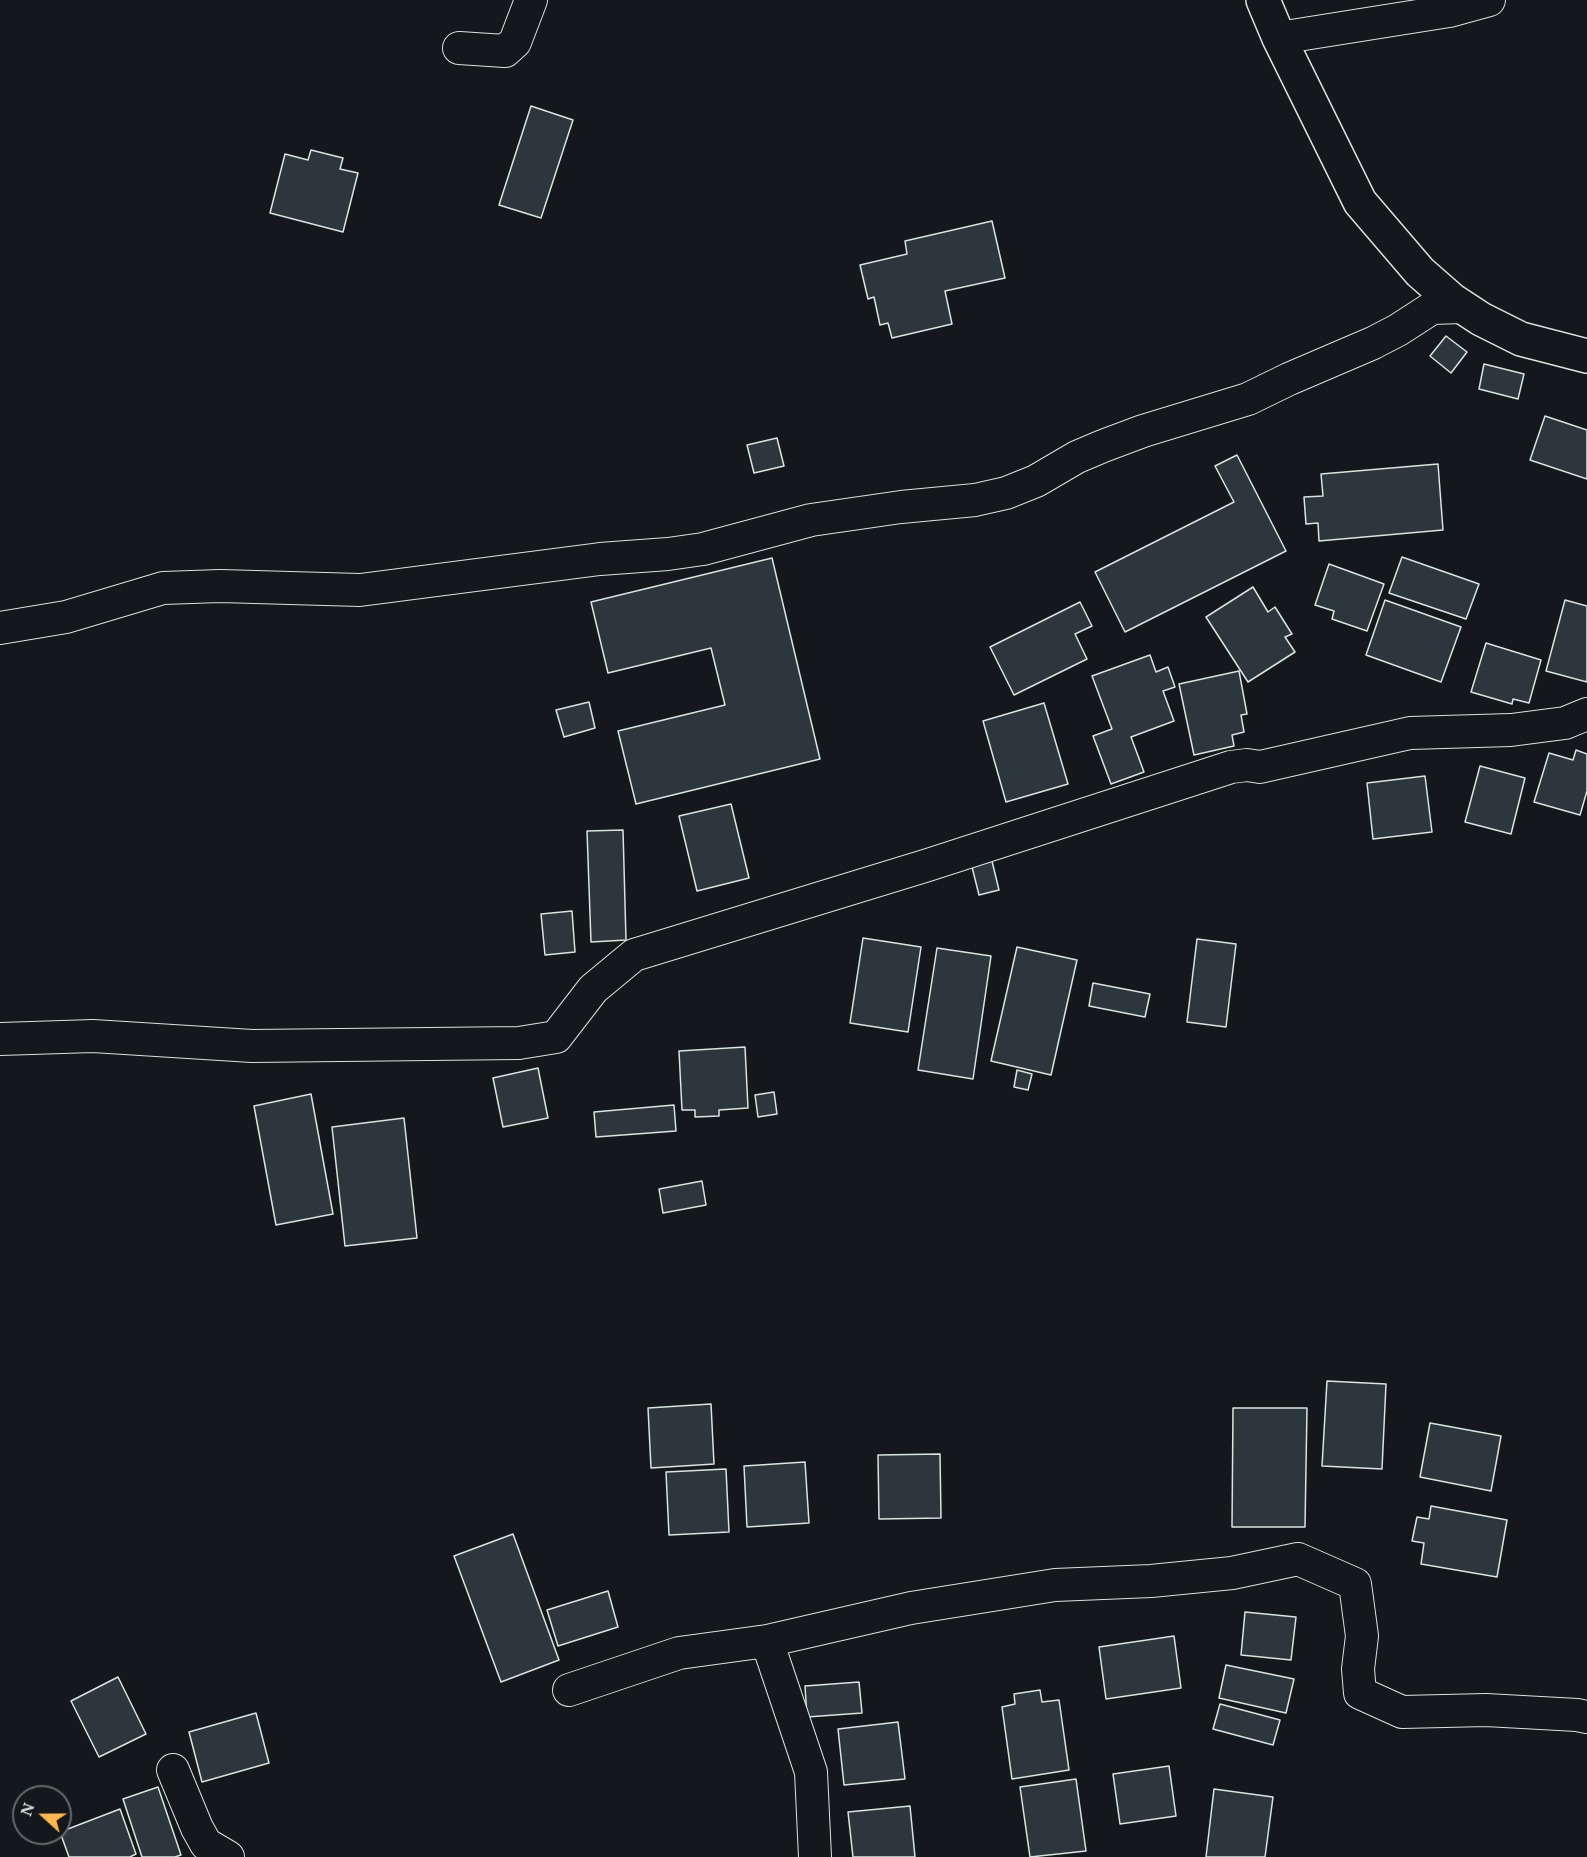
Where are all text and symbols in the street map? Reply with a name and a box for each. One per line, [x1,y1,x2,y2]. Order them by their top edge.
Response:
north arrow [12,1785,72,1845]
text: N [15,1800,40,1819]

